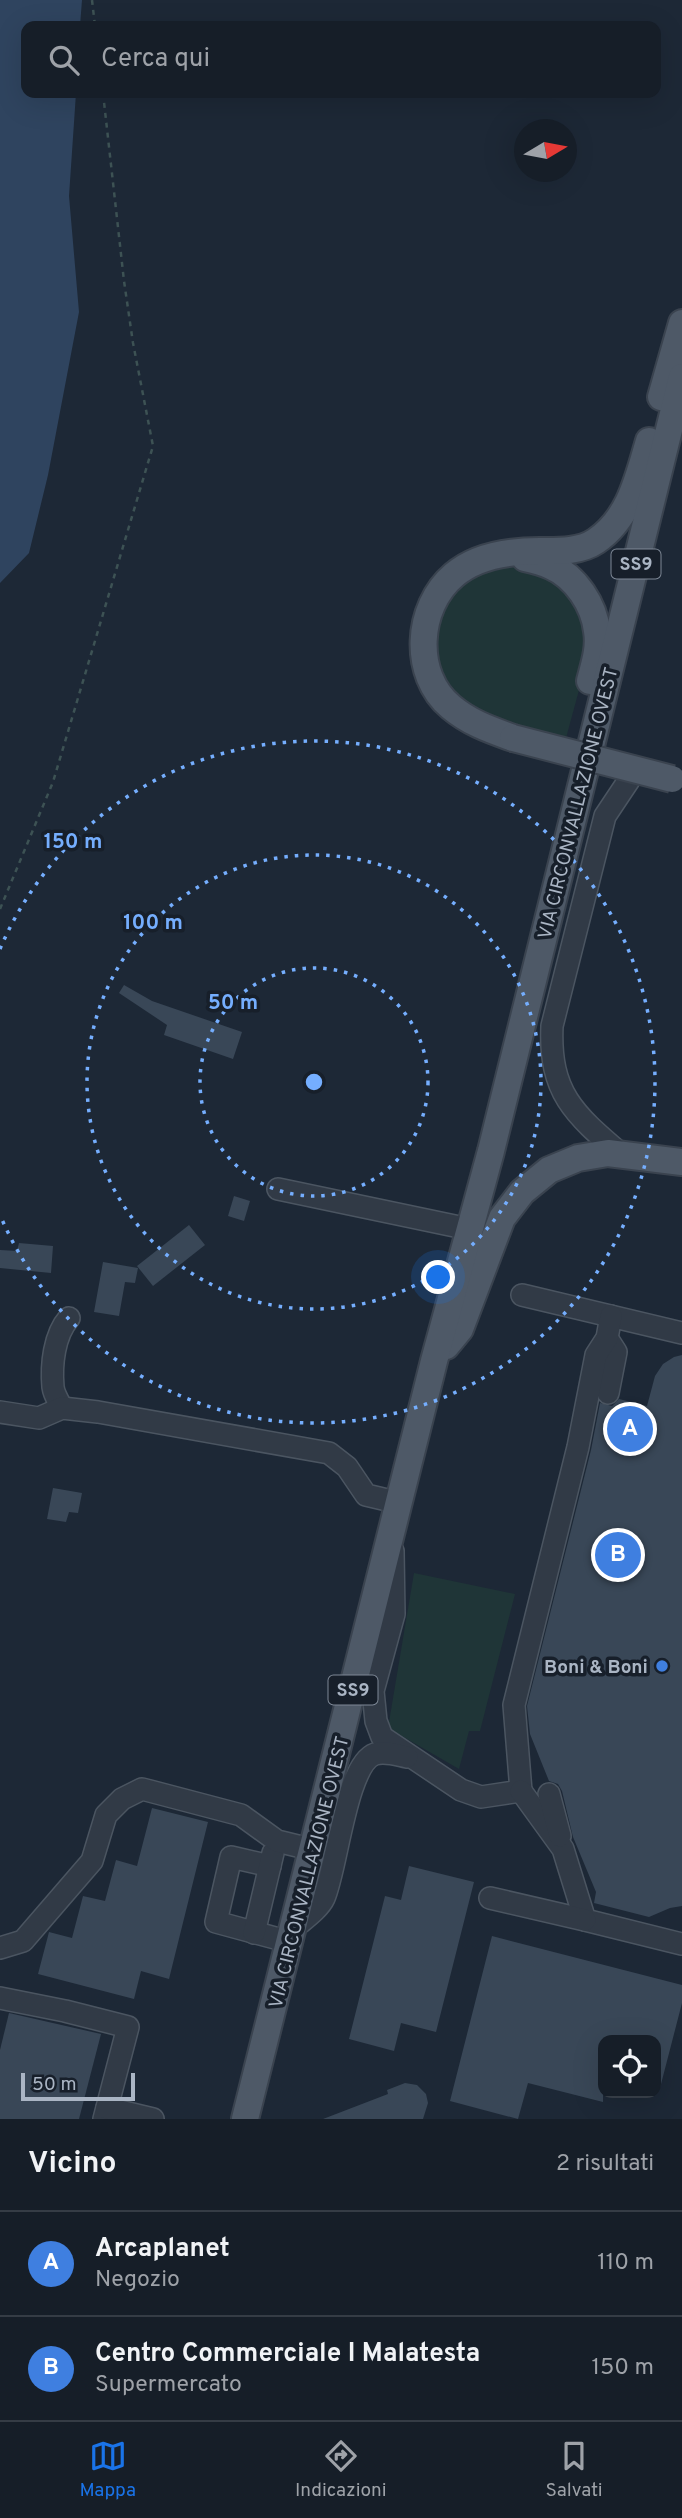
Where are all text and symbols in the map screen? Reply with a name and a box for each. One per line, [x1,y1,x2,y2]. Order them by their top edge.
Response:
search box [21,21,661,98]
icon: search [45,41,83,79]
text: Cerca qui [101,43,210,76]
north arrow [514,119,577,182]
road number: SS9 [612,550,660,578]
street label: VIA CIRCONVALLAZIONE OVEST [533,665,624,942]
text: 150 m [44,829,102,856]
text: 100 m [123,910,183,937]
text: 50 m [208,990,258,1017]
centre of rings [302,1070,326,1094]
your location [421,1260,455,1294]
pin: A [607,1403,653,1455]
pin: B [595,1529,641,1581]
place label: Boni & Boni [544,1656,648,1680]
marker: Boni & Boni [654,1658,670,1674]
road number: SS9 [328,1675,378,1704]
street label: VIA CIRCONVALLAZIONE OVEST [264,1734,355,2011]
map controls [598,2035,661,2098]
button: locate [598,2035,661,2098]
scale bar [21,2070,135,2102]
text: 50 m [32,2073,77,2097]
text: Vicino [28,2146,117,2183]
text: 2 risultati [556,2150,654,2179]
text: Arcaplanet [95,2233,230,2266]
text: A [43,2249,59,2278]
text: 110 m [597,2249,654,2278]
text: Negozio [95,2266,180,2295]
text: Centro Commerciale I Malatesta [95,2338,480,2371]
text: B [43,2354,59,2383]
text: 150 m [592,2354,654,2383]
text: Supermercato [95,2371,242,2400]
tab: Mappa [79,2437,136,2503]
tab: Indicazioni [295,2437,387,2503]
tab: Salvati [545,2437,603,2503]

